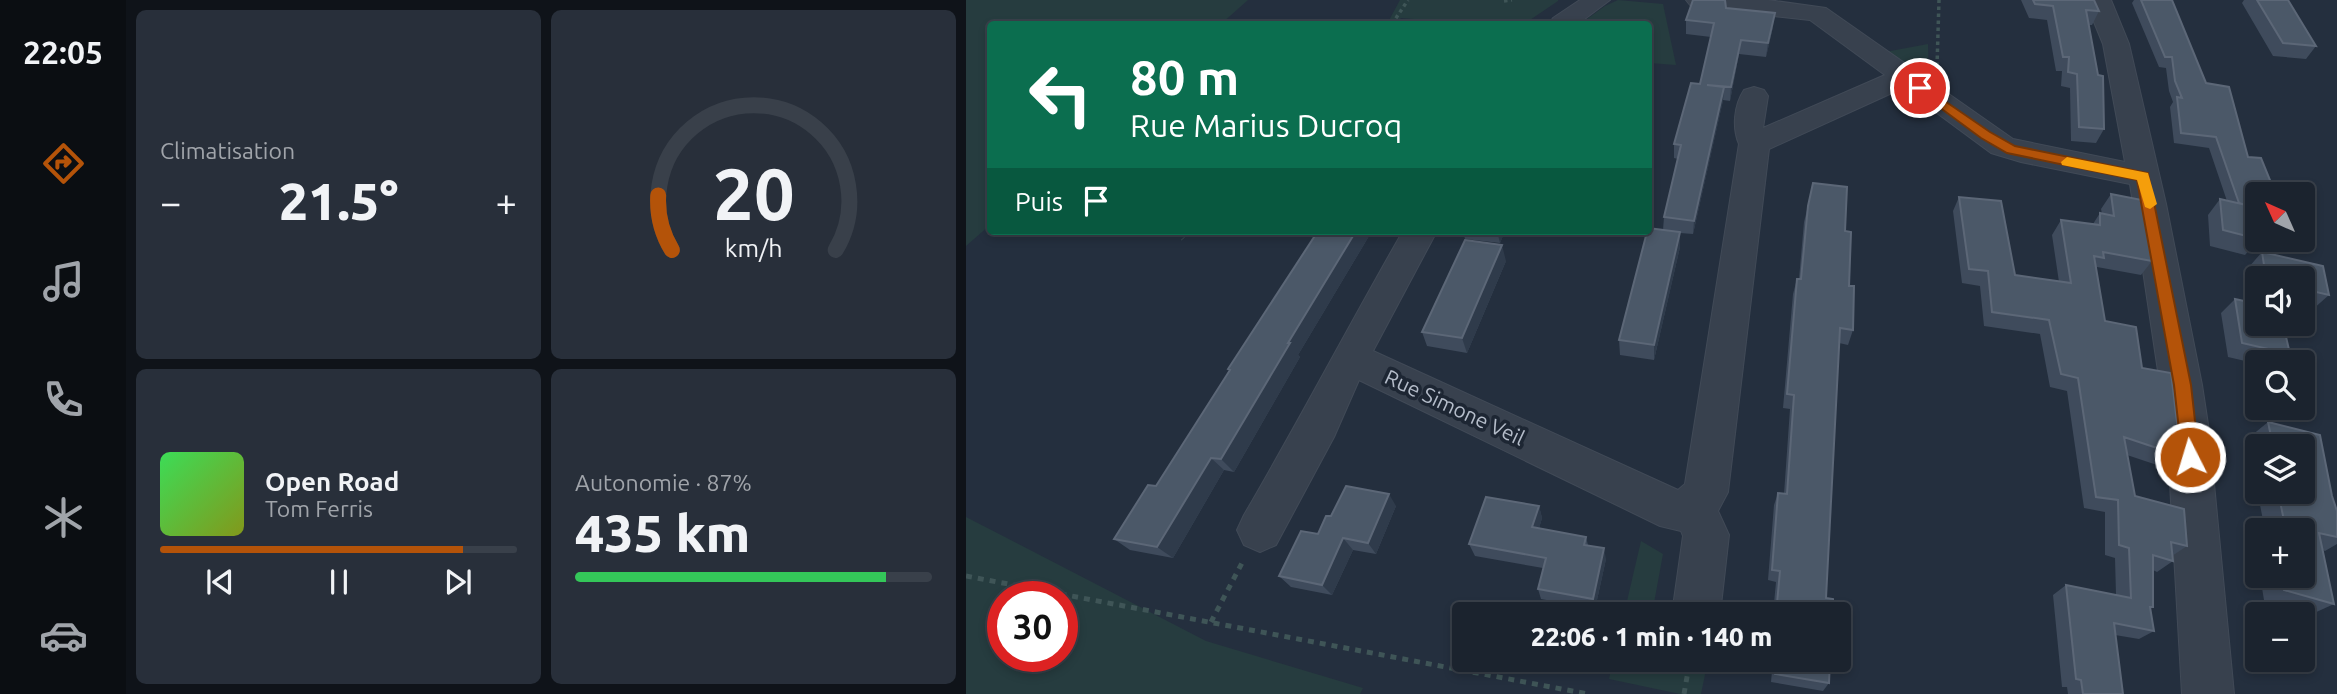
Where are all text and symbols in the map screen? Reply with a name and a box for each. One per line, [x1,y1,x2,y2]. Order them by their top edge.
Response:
text: 22:05 [23,34,103,70]
icon: left [1015,49,1106,140]
text: 80 m [1130,49,1239,104]
pin [1890,58,1950,118]
icon: arrive [1901,69,1939,107]
text: Rue Marius Ducroq [1130,107,1402,143]
text: Climatisation [160,138,295,163]
icon: directions [39,139,88,188]
text: 20 [712,153,795,235]
text: 21.5° [279,172,398,230]
text: − [160,181,181,223]
text: + [496,181,517,223]
icon: arrive [1077,182,1115,220]
north arrow [2245,182,2315,252]
map controls [2245,182,2315,672]
text: Puis [1015,187,1063,216]
text: km/h [725,234,782,262]
icon: music [39,257,88,306]
button: sound [2245,266,2315,336]
button: search [2245,350,2315,420]
street label: Rue Simone Veil [1381,364,1529,450]
icon: phone [39,375,88,424]
position arrow [2153,420,2227,494]
button: layers [2245,434,2315,504]
text: Open Road [265,467,399,496]
text: Autonomie · 87% [575,470,752,495]
icon: climate [39,493,88,542]
text: Tom Ferris [265,496,373,521]
text: 435 km [575,504,750,562]
button: + [2245,518,2315,588]
icon: previous [201,563,239,601]
icon: pause [320,563,358,601]
icon: next [439,563,477,601]
speed limit sign: 30 [987,581,1078,672]
button: − [2245,602,2315,672]
icon: car [39,611,88,660]
text: 22:06 · 1 min · 140 m [1531,622,1772,651]

